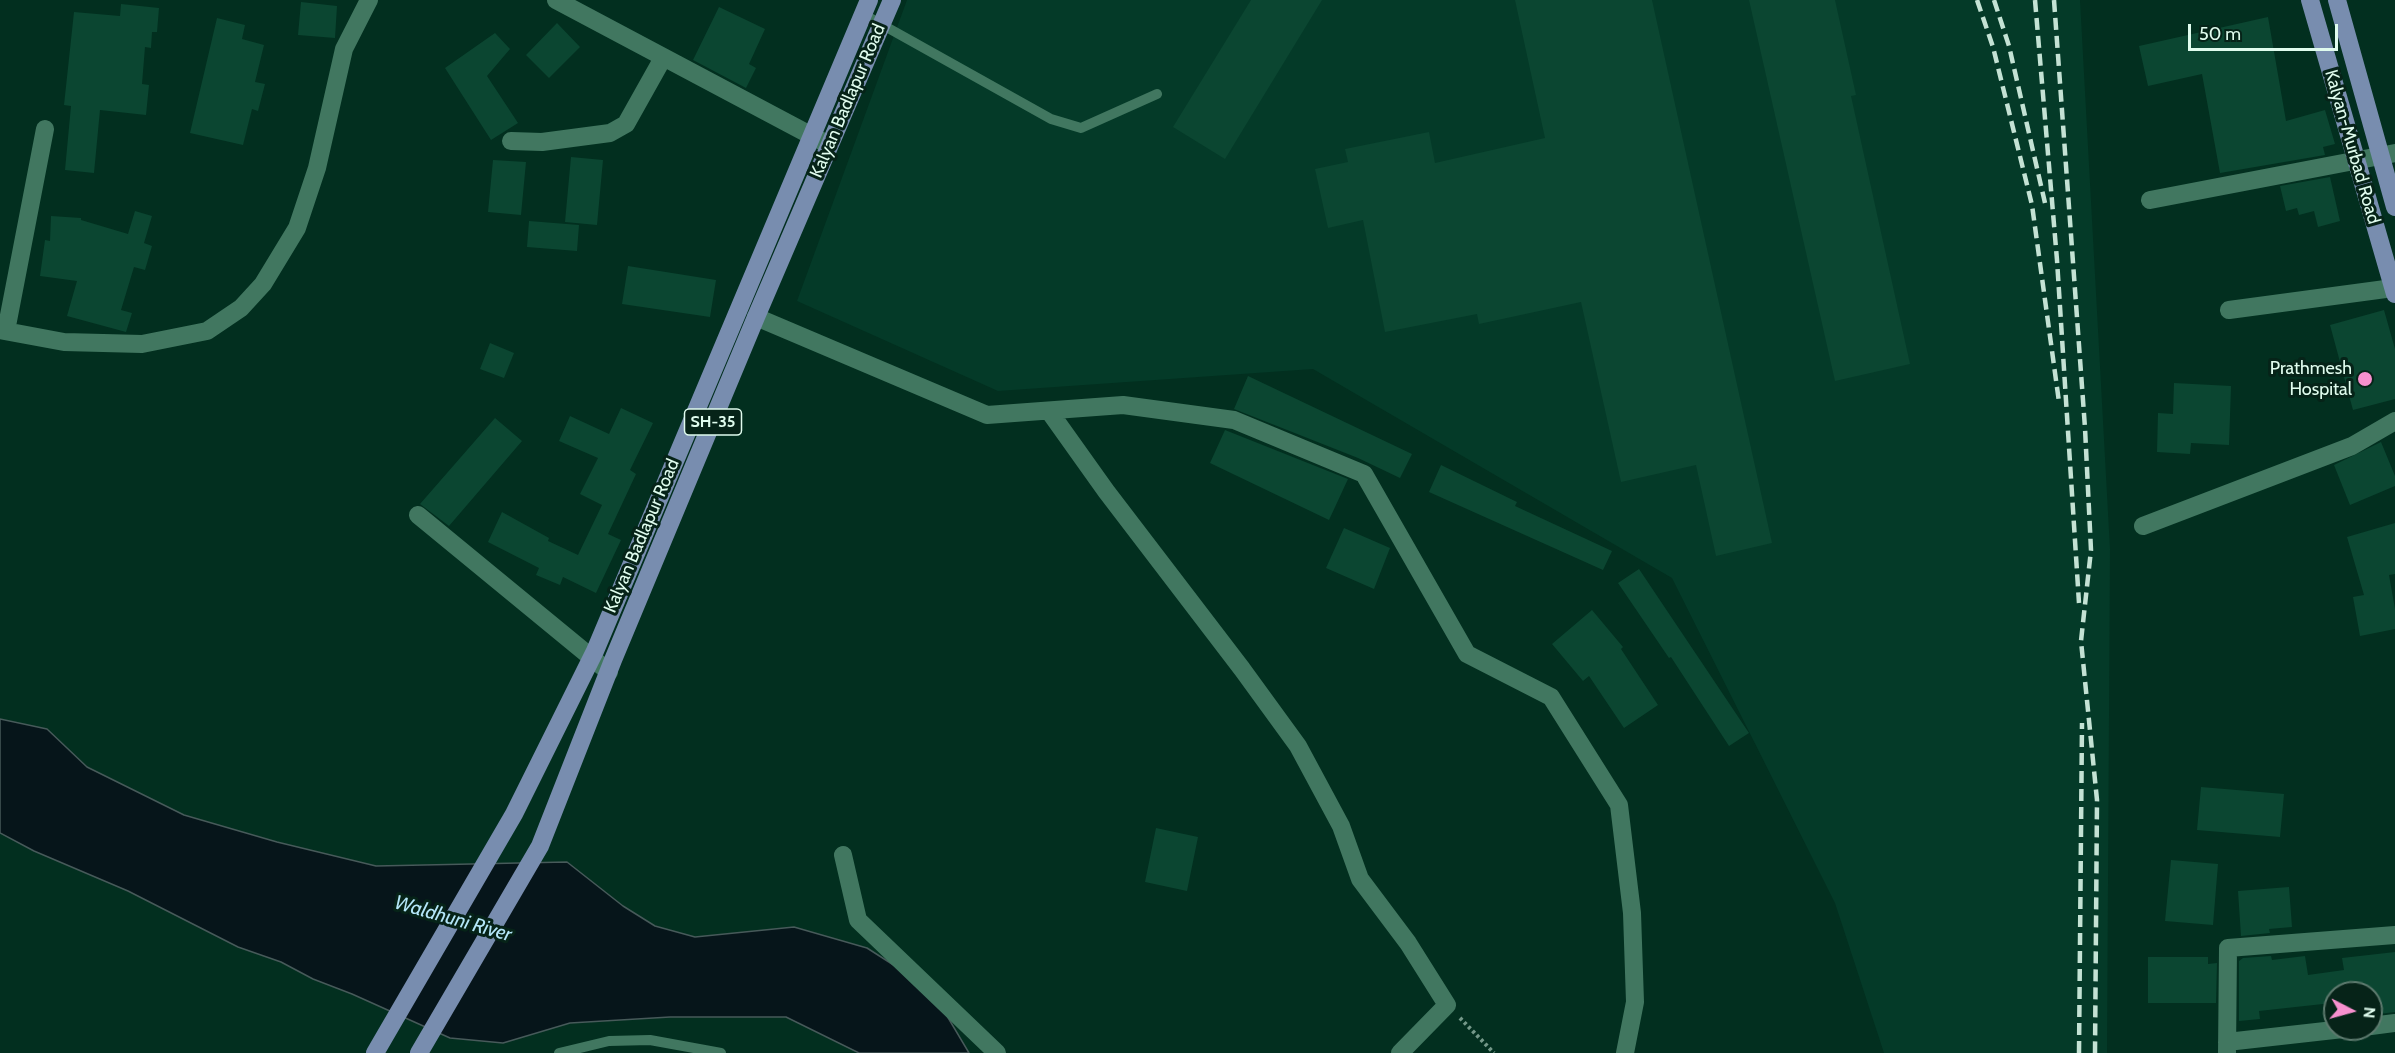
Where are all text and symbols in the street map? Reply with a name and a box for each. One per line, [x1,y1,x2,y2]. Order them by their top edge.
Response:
scale bar [2191,12,2341,50]
street label: Kalyan Badlapur Road [806,21,890,181]
text: 50 m [2199,23,2241,45]
street label: Kalyan-Murbad Road [2320,67,2384,227]
place label: Prathmesh Hospital [2270,358,2352,400]
marker: Prathmesh Hospital [2356,370,2374,388]
road number: SH-35 [684,409,742,435]
street label: Kalyan Badlapur Road [600,456,684,616]
water label: Waldhuni River [392,891,514,947]
north arrow [2323,981,2383,1041]
text: N [2359,1006,2379,1019]

